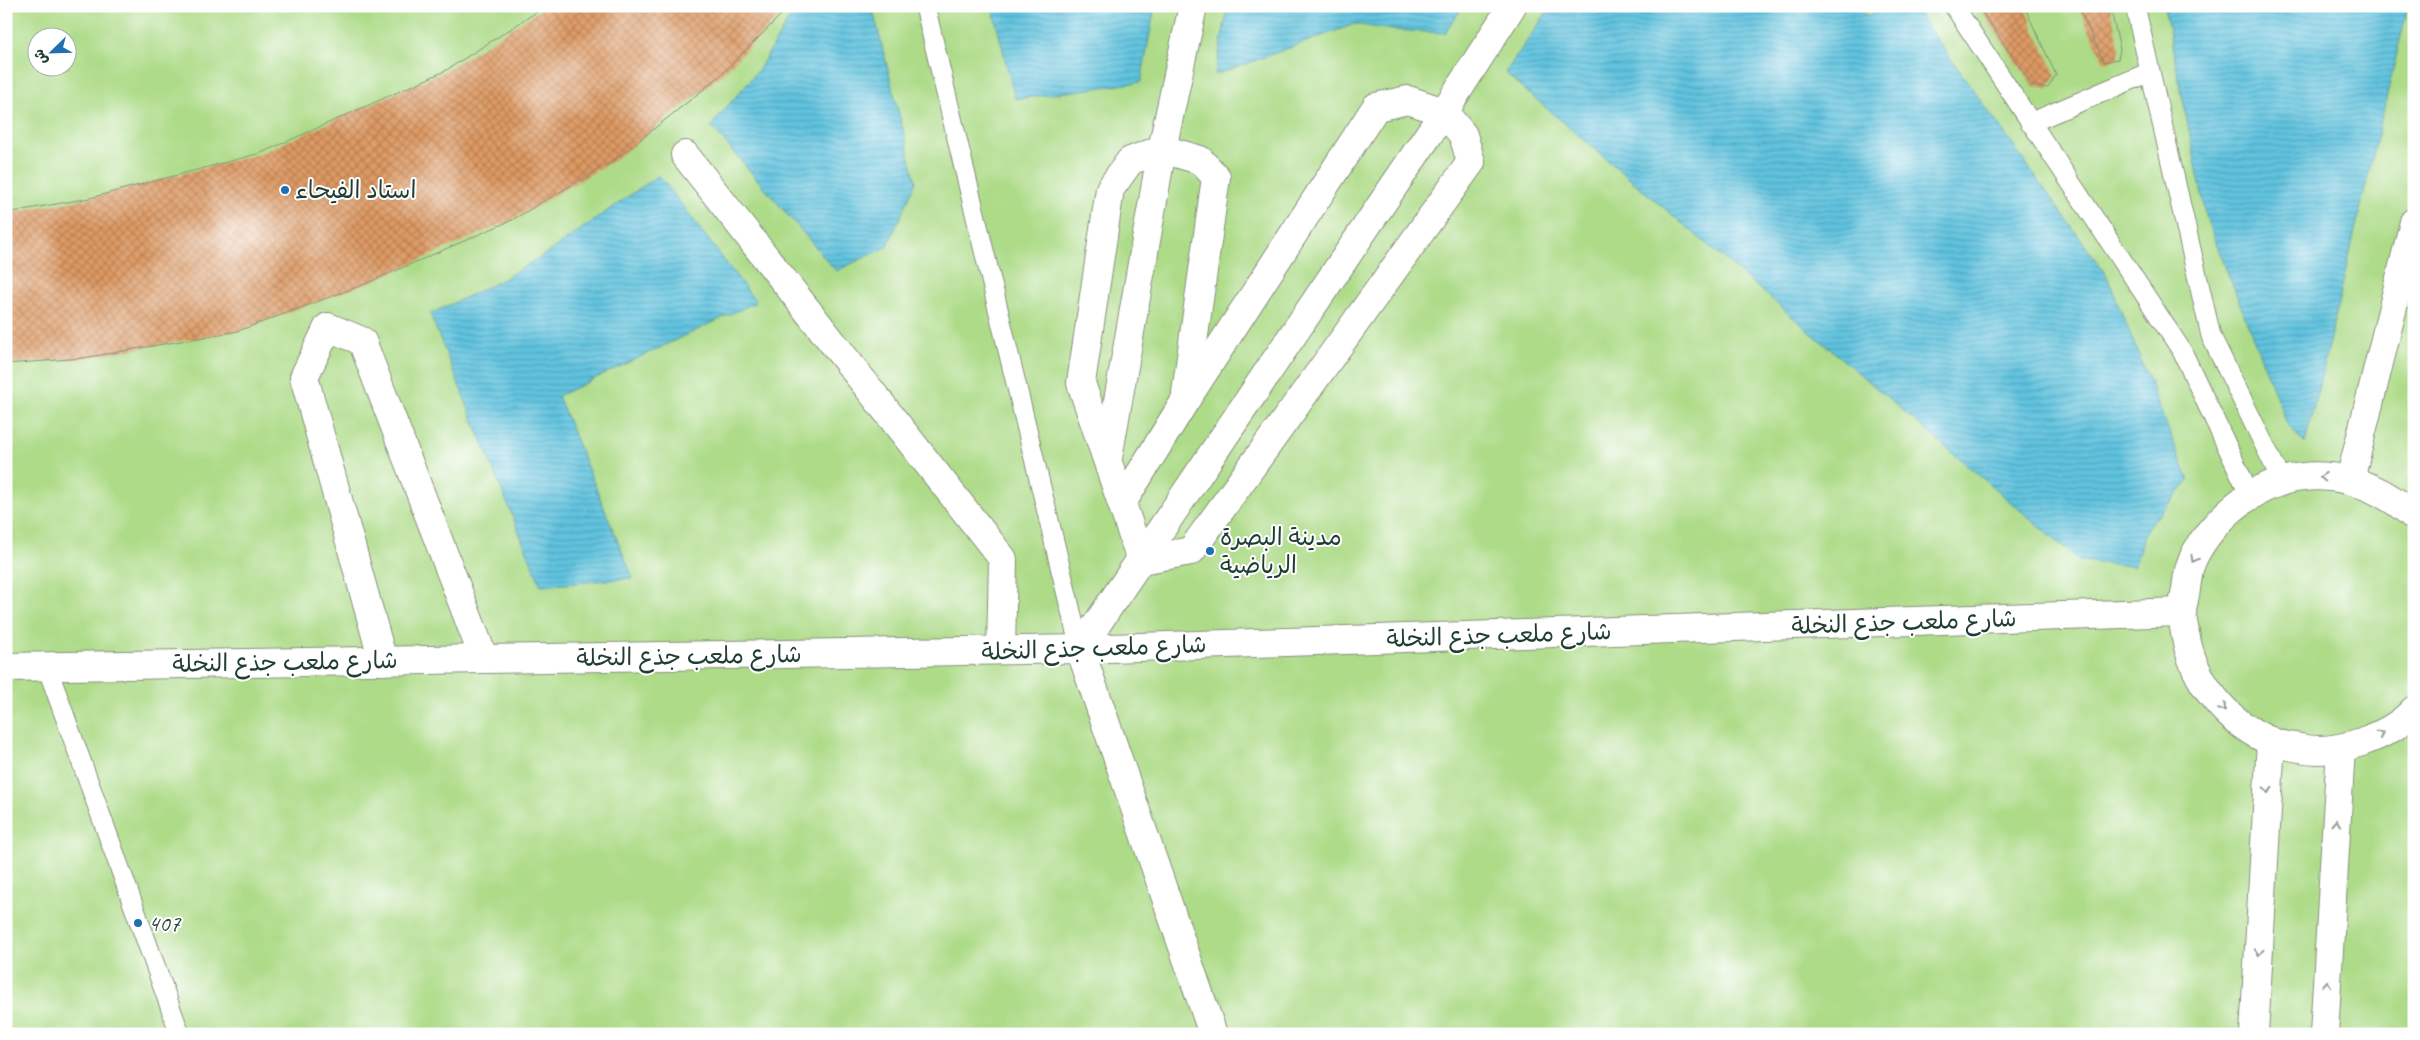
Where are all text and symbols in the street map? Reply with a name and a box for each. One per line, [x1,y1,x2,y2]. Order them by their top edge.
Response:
north arrow [28,28,78,78]
text: ش [30,46,51,67]
place label: استاد الفيحاء [295,175,416,205]
marker: استاد الفيحاء [279,184,291,196]
one-way arrow [2319,472,2327,483]
place label: مدينة البصرة الرياضية [1220,522,1342,580]
marker: مدينة البصرة الرياضية [1204,545,1216,557]
one-way arrow [2191,553,2201,562]
street label: شارع ملعب جذع النخلة [1791,603,2017,643]
street label: شارع ملعب جذع النخلة [1386,616,1612,656]
street label: شارع ملعب جذع النخلة [981,629,1207,669]
street label: شارع ملعب جذع النخلة [576,639,802,675]
street label: شارع ملعب جذع النخلة [172,645,398,681]
one-way arrow [2217,702,2226,711]
one-way arrow [2375,730,2384,740]
one-way arrow [2263,786,2274,794]
one-way arrow [2331,819,2342,827]
place label: 407 [148,908,182,938]
marker: 407 [132,917,144,929]
one-way arrow [2254,948,2265,956]
one-way arrow [2321,981,2332,989]

